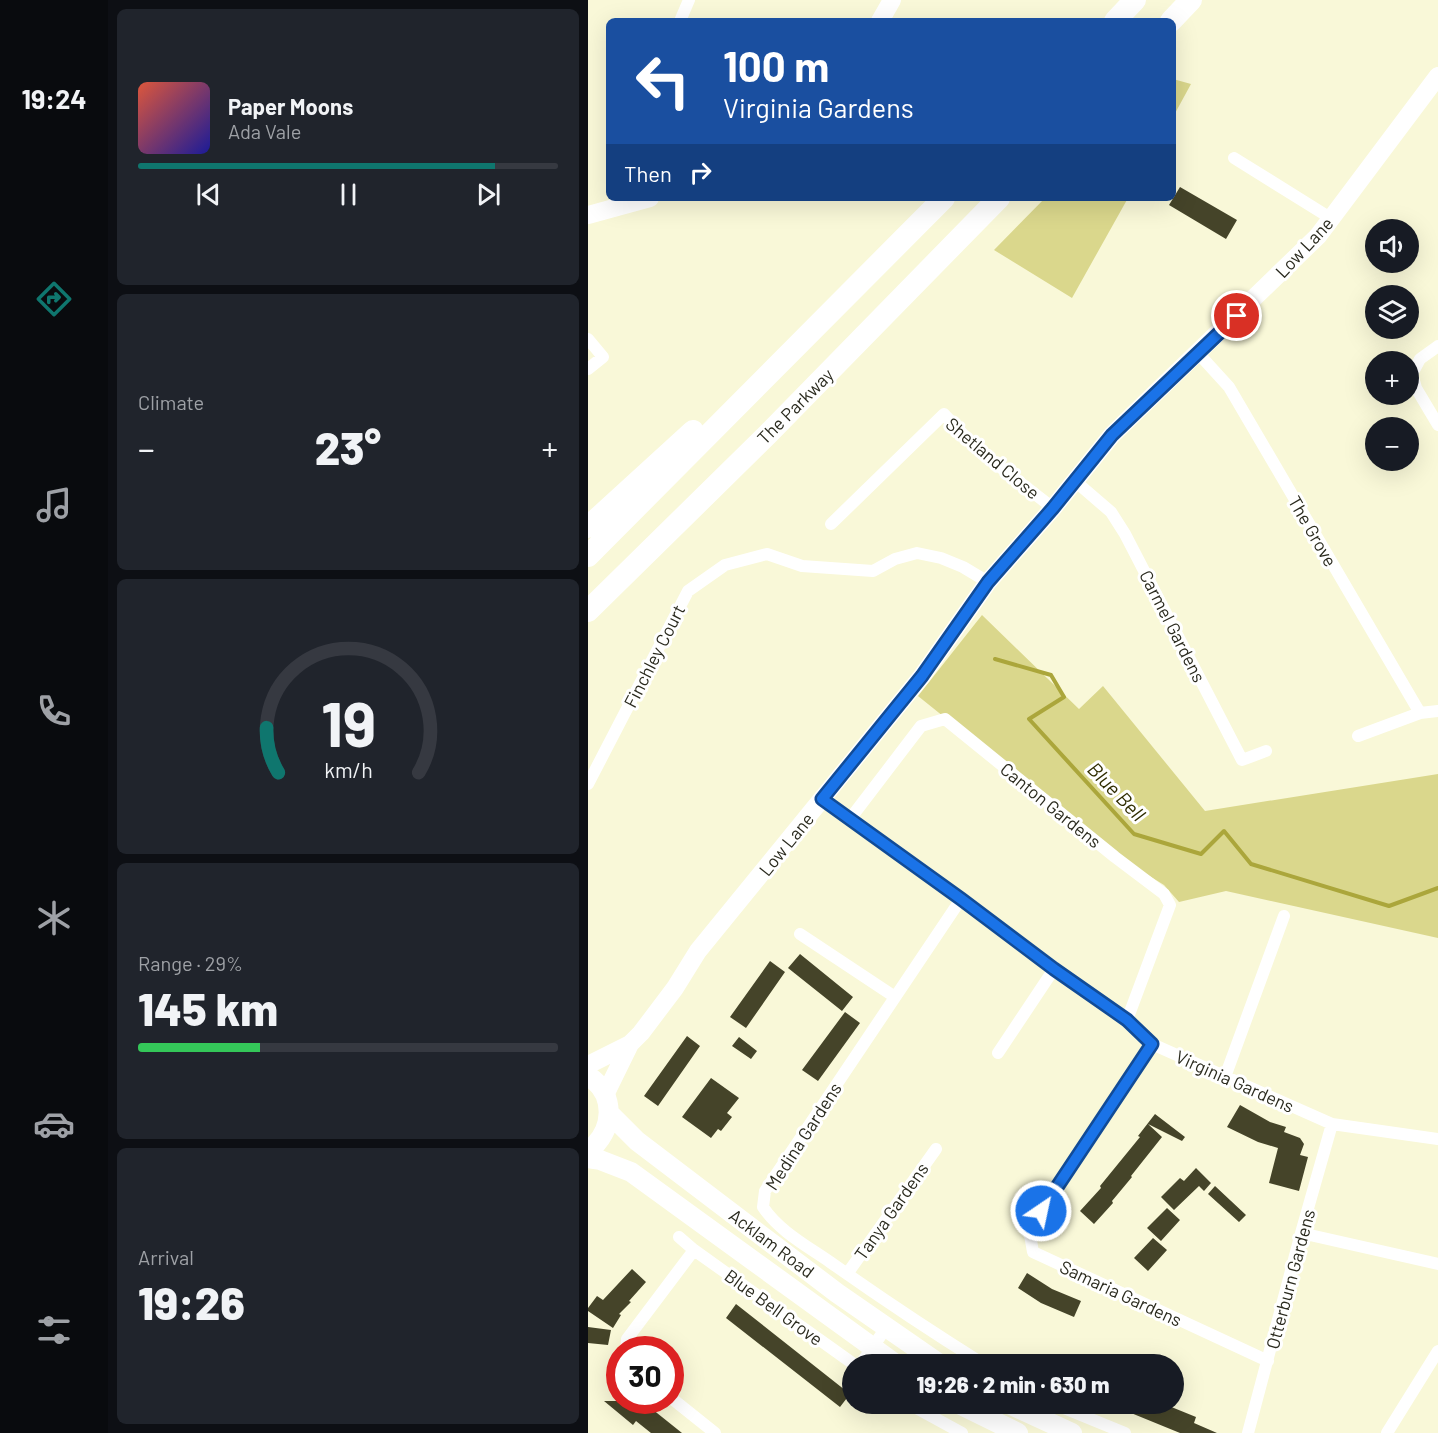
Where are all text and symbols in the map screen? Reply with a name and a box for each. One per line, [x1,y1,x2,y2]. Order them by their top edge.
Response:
text: 100 m [723,40,829,90]
icon: left [624,42,702,120]
text: 19:24 [21,82,87,114]
text: Virginia Gardens [723,91,914,123]
text: Paper Moons [228,93,353,119]
text: Ada Vale [228,119,301,143]
icon: right [684,156,717,189]
text: Then [624,160,672,186]
icon: previous [192,178,225,211]
icon: pause [332,178,365,211]
icon: next [472,178,505,211]
street label: Low Lane [1270,212,1338,282]
map controls [1365,219,1419,471]
button: sound [1365,219,1419,273]
icon: directions [33,278,75,320]
button: layers [1365,285,1419,339]
pin [1211,290,1262,341]
icon: arrive [1220,299,1253,332]
button: + [1365,351,1419,405]
street label: The Parkway [752,363,838,449]
text: Climate [138,390,204,414]
street label: Shetland Close [942,412,1044,504]
button: − [1365,417,1419,471]
text: 23° [315,420,381,474]
text: − [138,428,155,468]
text: + [541,428,558,468]
icon: music [33,484,75,526]
street label: The Grove [1284,492,1342,570]
street label: Carmel Gardens [1135,566,1211,686]
street label: Finchley Court [619,601,689,711]
text: 19 [320,686,376,760]
icon: phone [33,690,75,732]
water label: Blue Bell [1083,757,1151,826]
text: km/h [324,758,372,783]
street label: Canton Gardens [996,758,1106,852]
street label: Low Lane [754,808,818,880]
icon: climate [33,897,75,939]
text: Range · 29% [138,951,243,975]
text: 145 km [138,981,278,1035]
street label: Virginia Gardens [1172,1045,1298,1117]
street label: Medina Gardens [760,1078,846,1194]
icon: car [33,1103,75,1145]
street label: Tanya Gardens [849,1158,933,1264]
position arrow [1009,1179,1073,1243]
street label: Acklam Road [725,1204,819,1282]
street label: Otterburn Gardens [1261,1207,1319,1351]
text: Arrival [138,1245,194,1269]
street label: Samaria Gardens [1057,1255,1185,1331]
street label: Blue Bell Grove [721,1264,827,1350]
text: 19:26 [138,1275,245,1329]
icon: filters [33,1309,75,1351]
speed limit sign: 30 [606,1336,684,1414]
text: 19:26 · 2 min · 630 m [916,1371,1110,1397]

